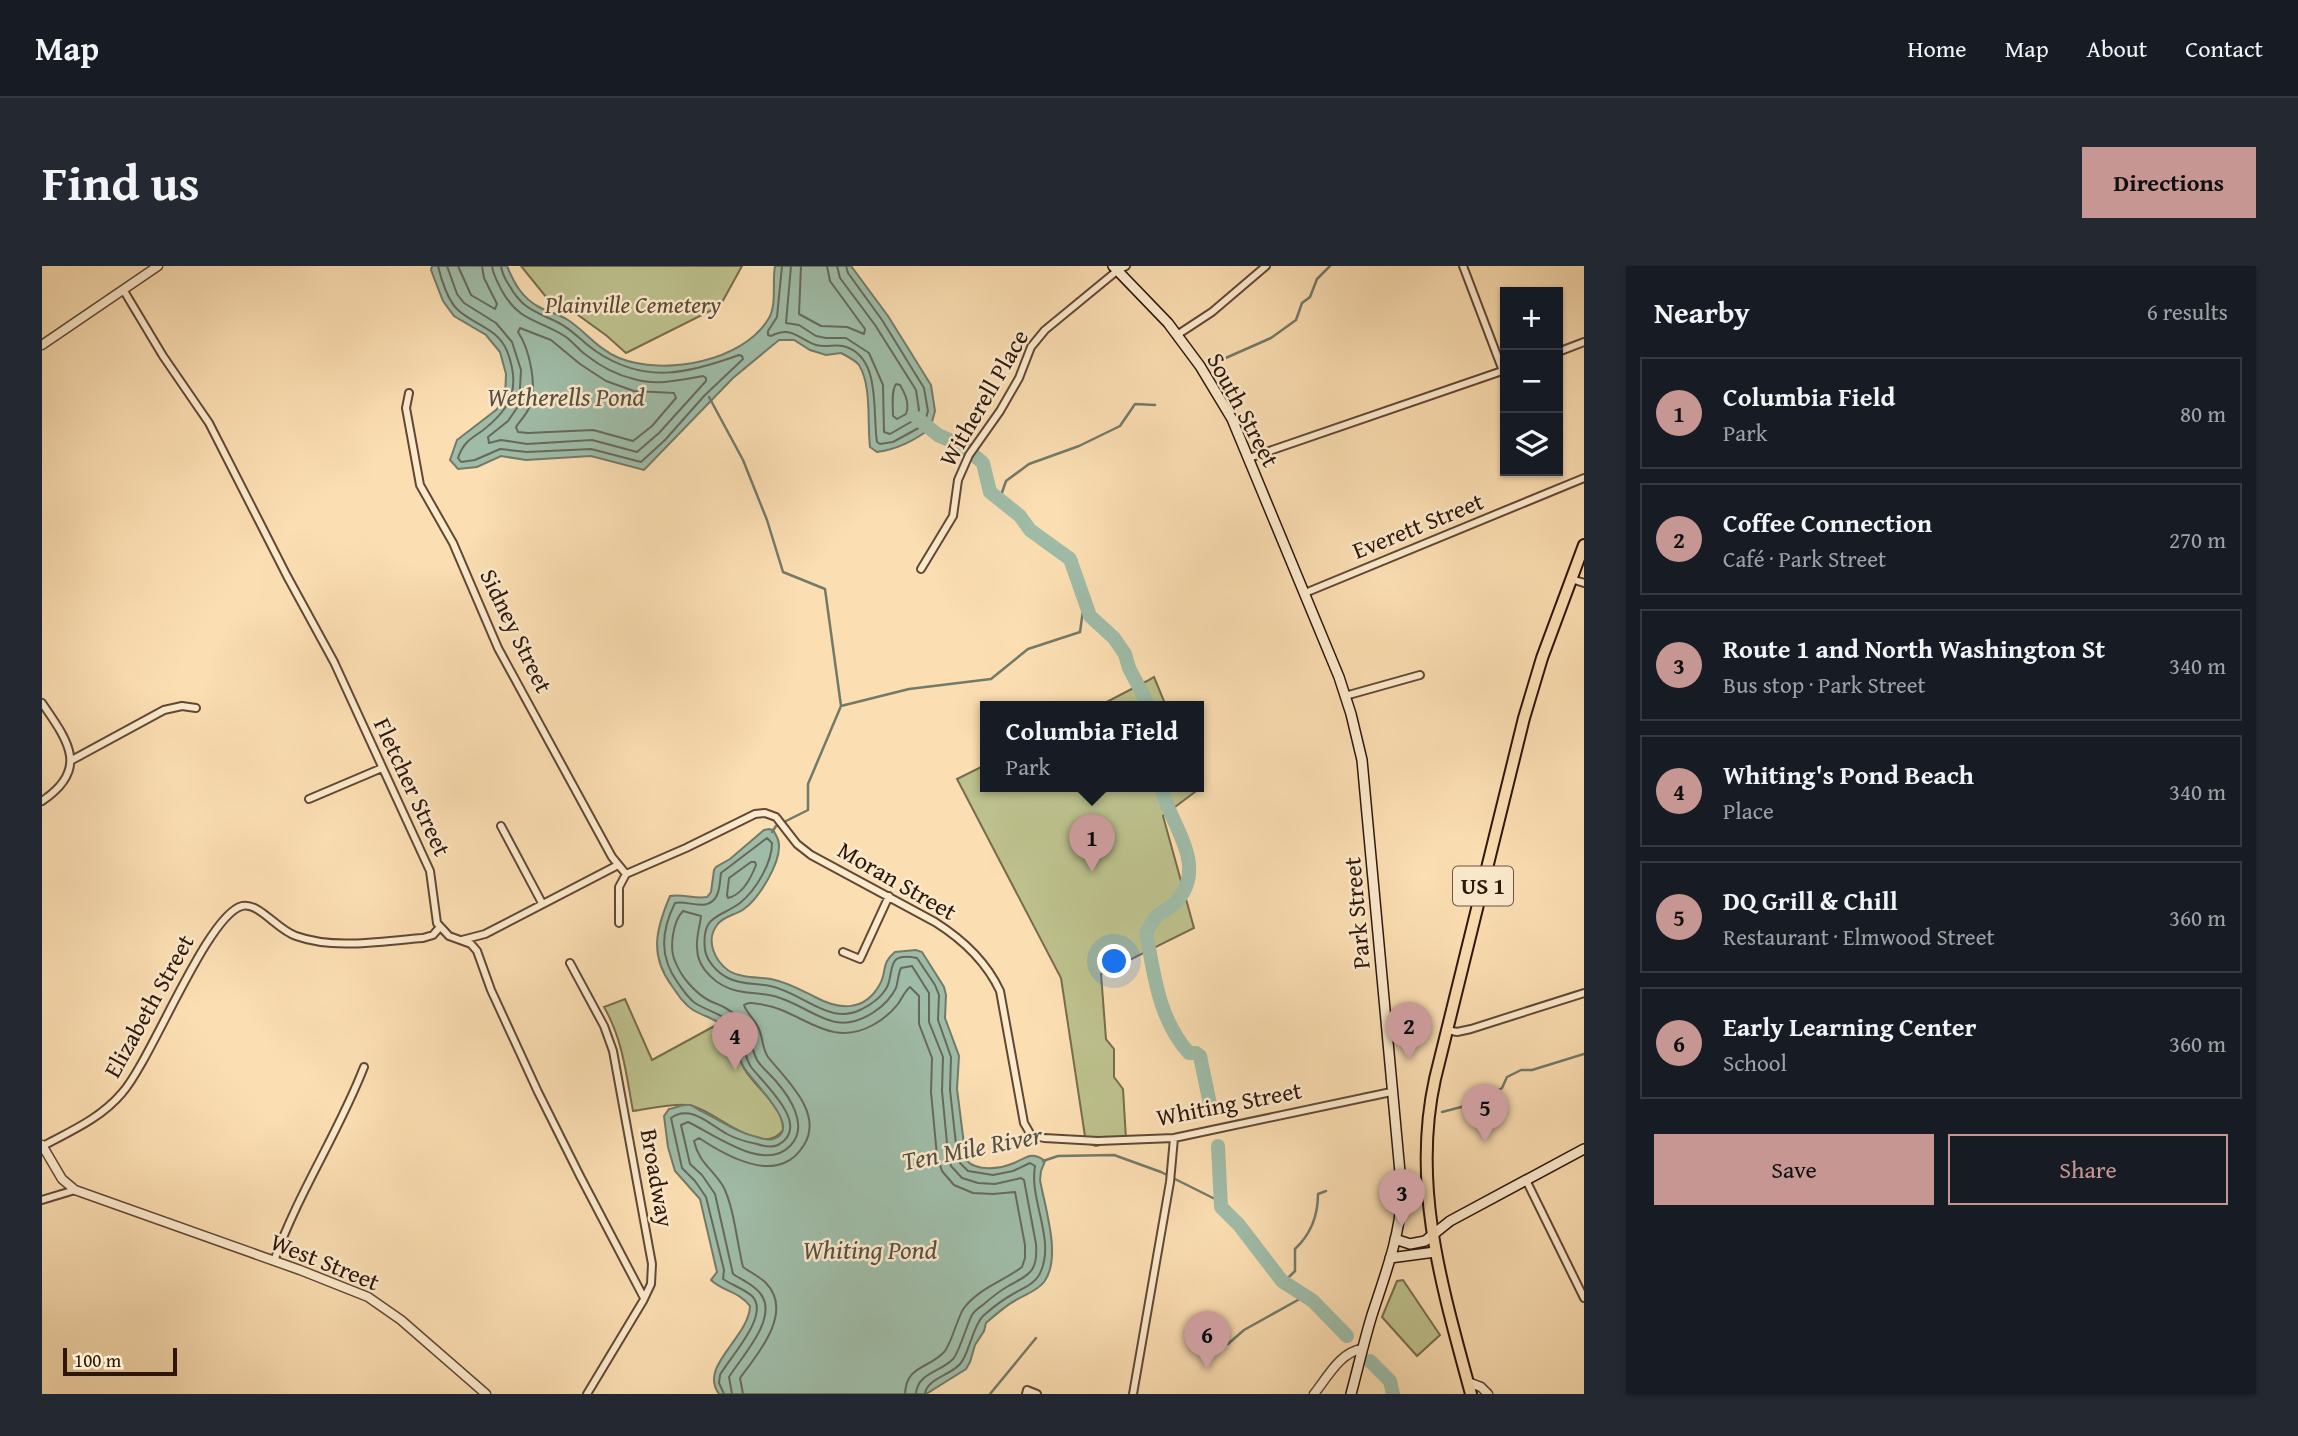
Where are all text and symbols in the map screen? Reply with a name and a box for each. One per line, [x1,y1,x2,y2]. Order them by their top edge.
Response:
text: Map [35,24,99,72]
text: Home [1908,31,1967,66]
text: Map [2005,31,2049,66]
text: About [2087,31,2147,66]
text: Contact [2185,31,2263,66]
text: Find us [42,146,200,218]
button: Directions [2082,147,2256,218]
park label: Plainville Cemetery [544,287,721,322]
map controls [1500,287,1563,476]
button: + [1500,287,1563,350]
text: Nearby [1654,290,1750,334]
text: 6 results [2147,295,2228,328]
street label: Witherell Place [930,323,1037,473]
street label: South Street [1199,346,1288,474]
button: − [1500,350,1563,413]
water label: Wetherells Pond [487,377,645,416]
text: Columbia Field [1723,377,1895,416]
text: 1 [1673,397,1685,430]
text: 80 m [2180,397,2226,430]
button: layers [1500,413,1563,476]
text: Park [1723,416,1767,449]
street label: Everett Street [1347,483,1489,568]
text: Coffee Connection [1723,503,1932,542]
text: 2 [1673,523,1685,556]
text: 270 m [2169,523,2226,556]
text: Café · Park Street [1723,542,1886,575]
street label: Sidney Street [471,563,562,699]
text: Route 1 and North Washington St [1723,629,2105,668]
text: 3 [1673,649,1685,682]
text: 340 m [2169,649,2226,682]
text: Bus stop · Park Street [1723,668,1926,701]
popup [980,701,1204,792]
text: Columbia Field [1006,711,1178,750]
street label: Fletcher Street [365,712,460,862]
text: Park [1006,750,1050,783]
text: Whiting's Pond Beach [1723,755,1974,794]
text: 4 [1673,775,1685,808]
text: 340 m [2169,775,2226,808]
text: Place [1723,794,1774,827]
pin: 1 [1069,814,1115,872]
street label: Moran Street [831,832,964,929]
street label: Park Street [1334,855,1379,971]
road number: US 1 [1453,866,1513,906]
text: DQ Grill & Chill [1723,881,1898,920]
text: 5 [1673,901,1685,934]
text: 360 m [2169,901,2226,934]
text: Restaurant · Elmwood Street [1723,920,1995,953]
street label: Elizabeth Street [95,927,203,1084]
your location [1097,944,1131,978]
pin: 2 [1386,1002,1432,1060]
text: Early Learning Center [1723,1007,1976,1046]
pin: 4 [712,1012,758,1070]
text: 6 [1673,1027,1685,1060]
text: 360 m [2169,1027,2226,1060]
text: School [1723,1046,1787,1079]
street label: Whiting Street [1153,1072,1305,1135]
pin: 5 [1462,1084,1508,1142]
water label: Ten Mile River [898,1115,1047,1180]
street label: Broadway [632,1126,683,1230]
button: Save [1654,1134,1934,1205]
button: Share [1948,1134,2228,1205]
pin: 3 [1379,1169,1425,1227]
street label: West Street [265,1224,385,1299]
water label: Whiting Pond [803,1230,937,1269]
pin: 6 [1184,1311,1230,1369]
scale bar [63,1345,177,1377]
text: 100 m [74,1346,121,1374]

